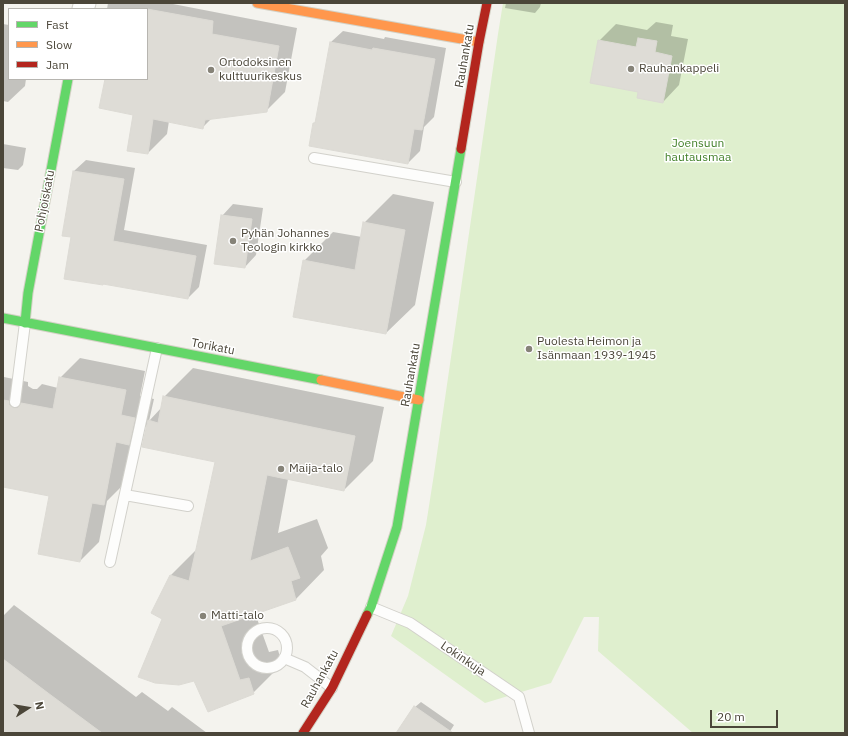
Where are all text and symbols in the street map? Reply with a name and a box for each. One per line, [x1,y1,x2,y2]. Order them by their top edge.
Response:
legend [8,8,148,80]
text: Fast [46,17,69,32]
street label: Rauhankatu [452,23,478,89]
text: Slow [46,37,72,52]
place label: Ortodoksinen kulttuurikeskus [219,56,302,84]
text: Jam [46,57,69,72]
place label: Rauhankappeli [639,62,719,76]
marker: Rauhankappeli [626,64,636,74]
marker: Ortodoksinen kulttuurikeskus [206,65,216,75]
park label: Joensuun hautausmaa [665,137,731,165]
street label: Pohjoiskatu [32,169,58,233]
place label: Pyhän Johannes Teologin kirkko [241,227,329,255]
marker: Pyhän Johannes Teologin kirkko [228,236,238,246]
place label: Puolesta Heimon ja Isänmaan 1939-1945 [537,335,656,363]
street label: Torikatu [190,336,236,358]
street label: Rauhankatu [398,342,424,408]
marker: Puolesta Heimon ja Isänmaan 1939-1945 [524,344,534,354]
place label: Maija-talo [289,462,343,476]
marker: Maija-talo [276,464,286,474]
place label: Matti-talo [211,609,264,623]
marker: Matti-talo [198,611,208,621]
street label: Lokinkuja [438,639,488,679]
street label: Rauhankatu [298,647,342,711]
north arrow [8,688,48,728]
text: N [32,700,47,711]
scale bar [712,702,780,728]
text: 20 m [717,709,745,724]

